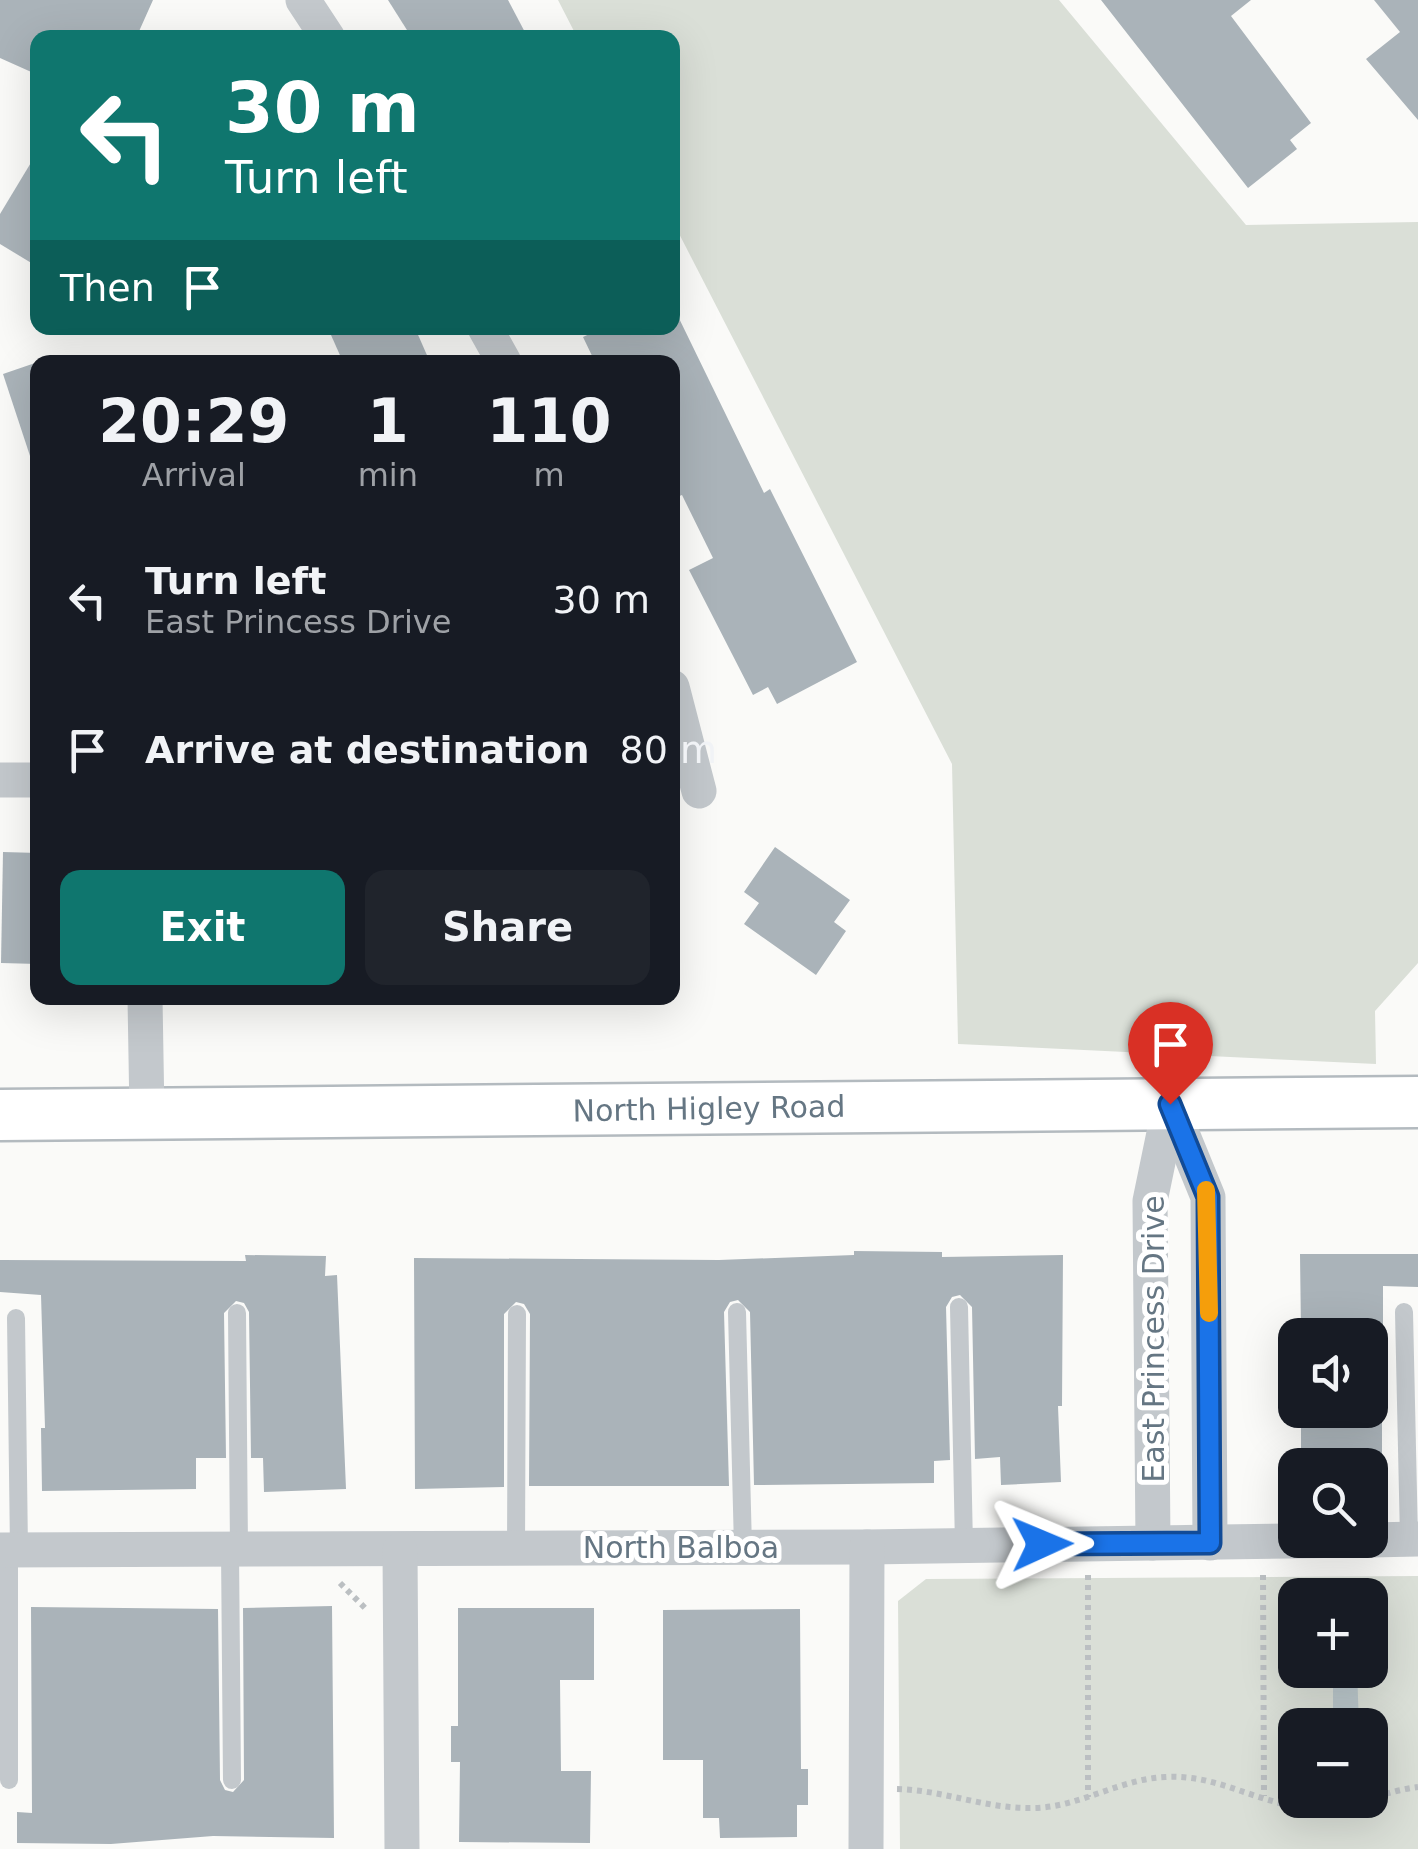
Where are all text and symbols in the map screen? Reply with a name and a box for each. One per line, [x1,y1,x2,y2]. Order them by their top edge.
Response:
text: 30 m [225,67,420,149]
icon: left [60,70,190,200]
text: Turn left [225,151,408,204]
icon: arrive [175,260,230,315]
text: Then [60,266,155,310]
text: 20:29 [98,386,289,456]
text: 1 [367,386,409,456]
text: 110 [486,386,612,456]
text: Arrival [142,456,246,494]
text: min [358,456,418,494]
text: m [533,456,565,494]
text: Turn left [145,559,326,603]
icon: left [60,573,115,628]
text: 30 m [553,578,650,622]
text: East Princess Drive [145,603,451,641]
icon: arrive [60,723,115,778]
text: Arrive at destination [145,728,590,772]
text: 80 m [620,728,717,772]
button: Exit [60,870,345,985]
button: Share [365,870,650,985]
pin [1128,1002,1213,1105]
icon: arrive [1143,1017,1198,1072]
street label: North Higley Road [572,1089,846,1128]
street label: East Princess Drive [1136,1195,1171,1483]
map controls [1278,1318,1388,1818]
button: sound [1278,1318,1388,1428]
button: search [1278,1448,1388,1558]
position arrow [990,1492,1094,1596]
street label: North Balboa [583,1530,779,1565]
button: + [1278,1578,1388,1688]
button: − [1278,1708,1388,1818]

